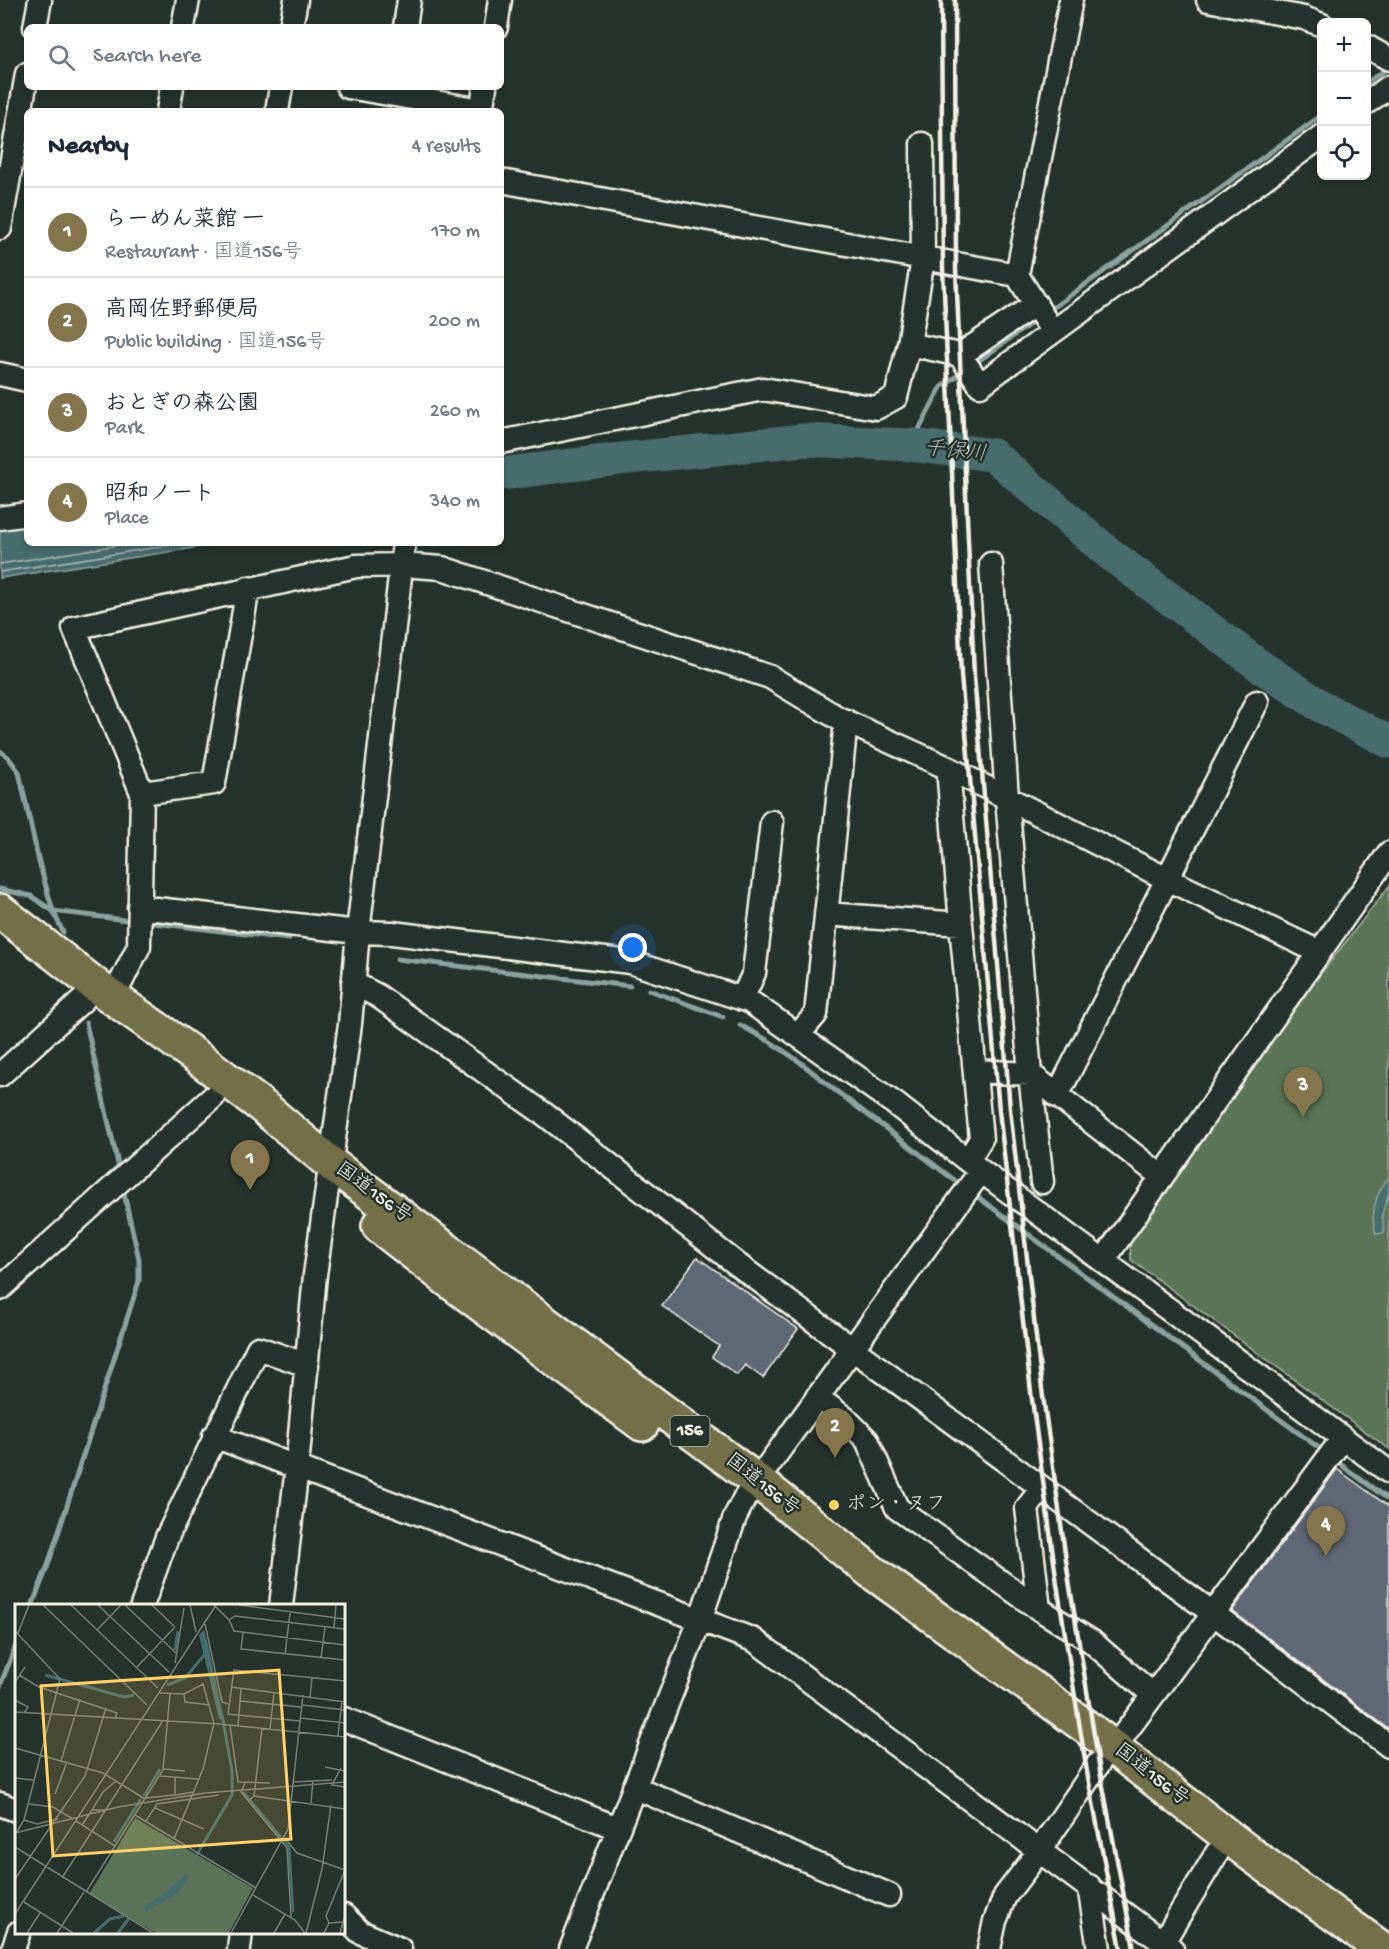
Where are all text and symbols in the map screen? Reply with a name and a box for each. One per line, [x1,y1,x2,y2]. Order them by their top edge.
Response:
map controls [1317,18,1371,180]
button: + [1317,18,1371,72]
search box [24,24,504,90]
icon: search [45,41,78,74]
text: Search here [93,44,201,70]
button: − [1317,72,1371,126]
button: locate [1317,126,1371,180]
text: Nearby [48,132,129,163]
text: 4 results [412,136,480,159]
text: らーめん菜館 一 [105,208,264,234]
text: 1 [63,221,72,244]
text: 170 m [431,221,480,244]
text: Restaurant · 国道156号 [105,242,302,265]
text: 高岡佐野郵便局 [105,298,259,324]
text: 2 [63,311,72,334]
text: 200 m [429,311,480,334]
text: Public building · 国道156号 [105,332,326,355]
text: おとぎの森公園 [105,392,259,418]
text: 3 [62,401,73,424]
text: 260 m [430,401,480,424]
text: Park [105,418,143,441]
water label: 千保川 [922,436,988,469]
text: 昭和ノート [105,482,215,508]
text: 4 [63,491,72,514]
text: 340 m [430,491,480,514]
text: Place [105,508,149,531]
your location [618,933,647,962]
pin: 3 [1284,1068,1322,1117]
pin: 1 [230,1140,270,1190]
street label: 国道156号 [330,1158,416,1229]
pin: 2 [816,1408,854,1458]
road number: 156 [670,1416,710,1446]
street label: 国道156号 [720,1449,805,1522]
place label: ポン・ヌフ [846,1493,946,1517]
marker: ポン・ヌフ [827,1498,841,1512]
pin: 4 [1306,1506,1346,1556]
inset map [15,1604,345,1934]
street label: 国道156号 [1109,1739,1194,1812]

